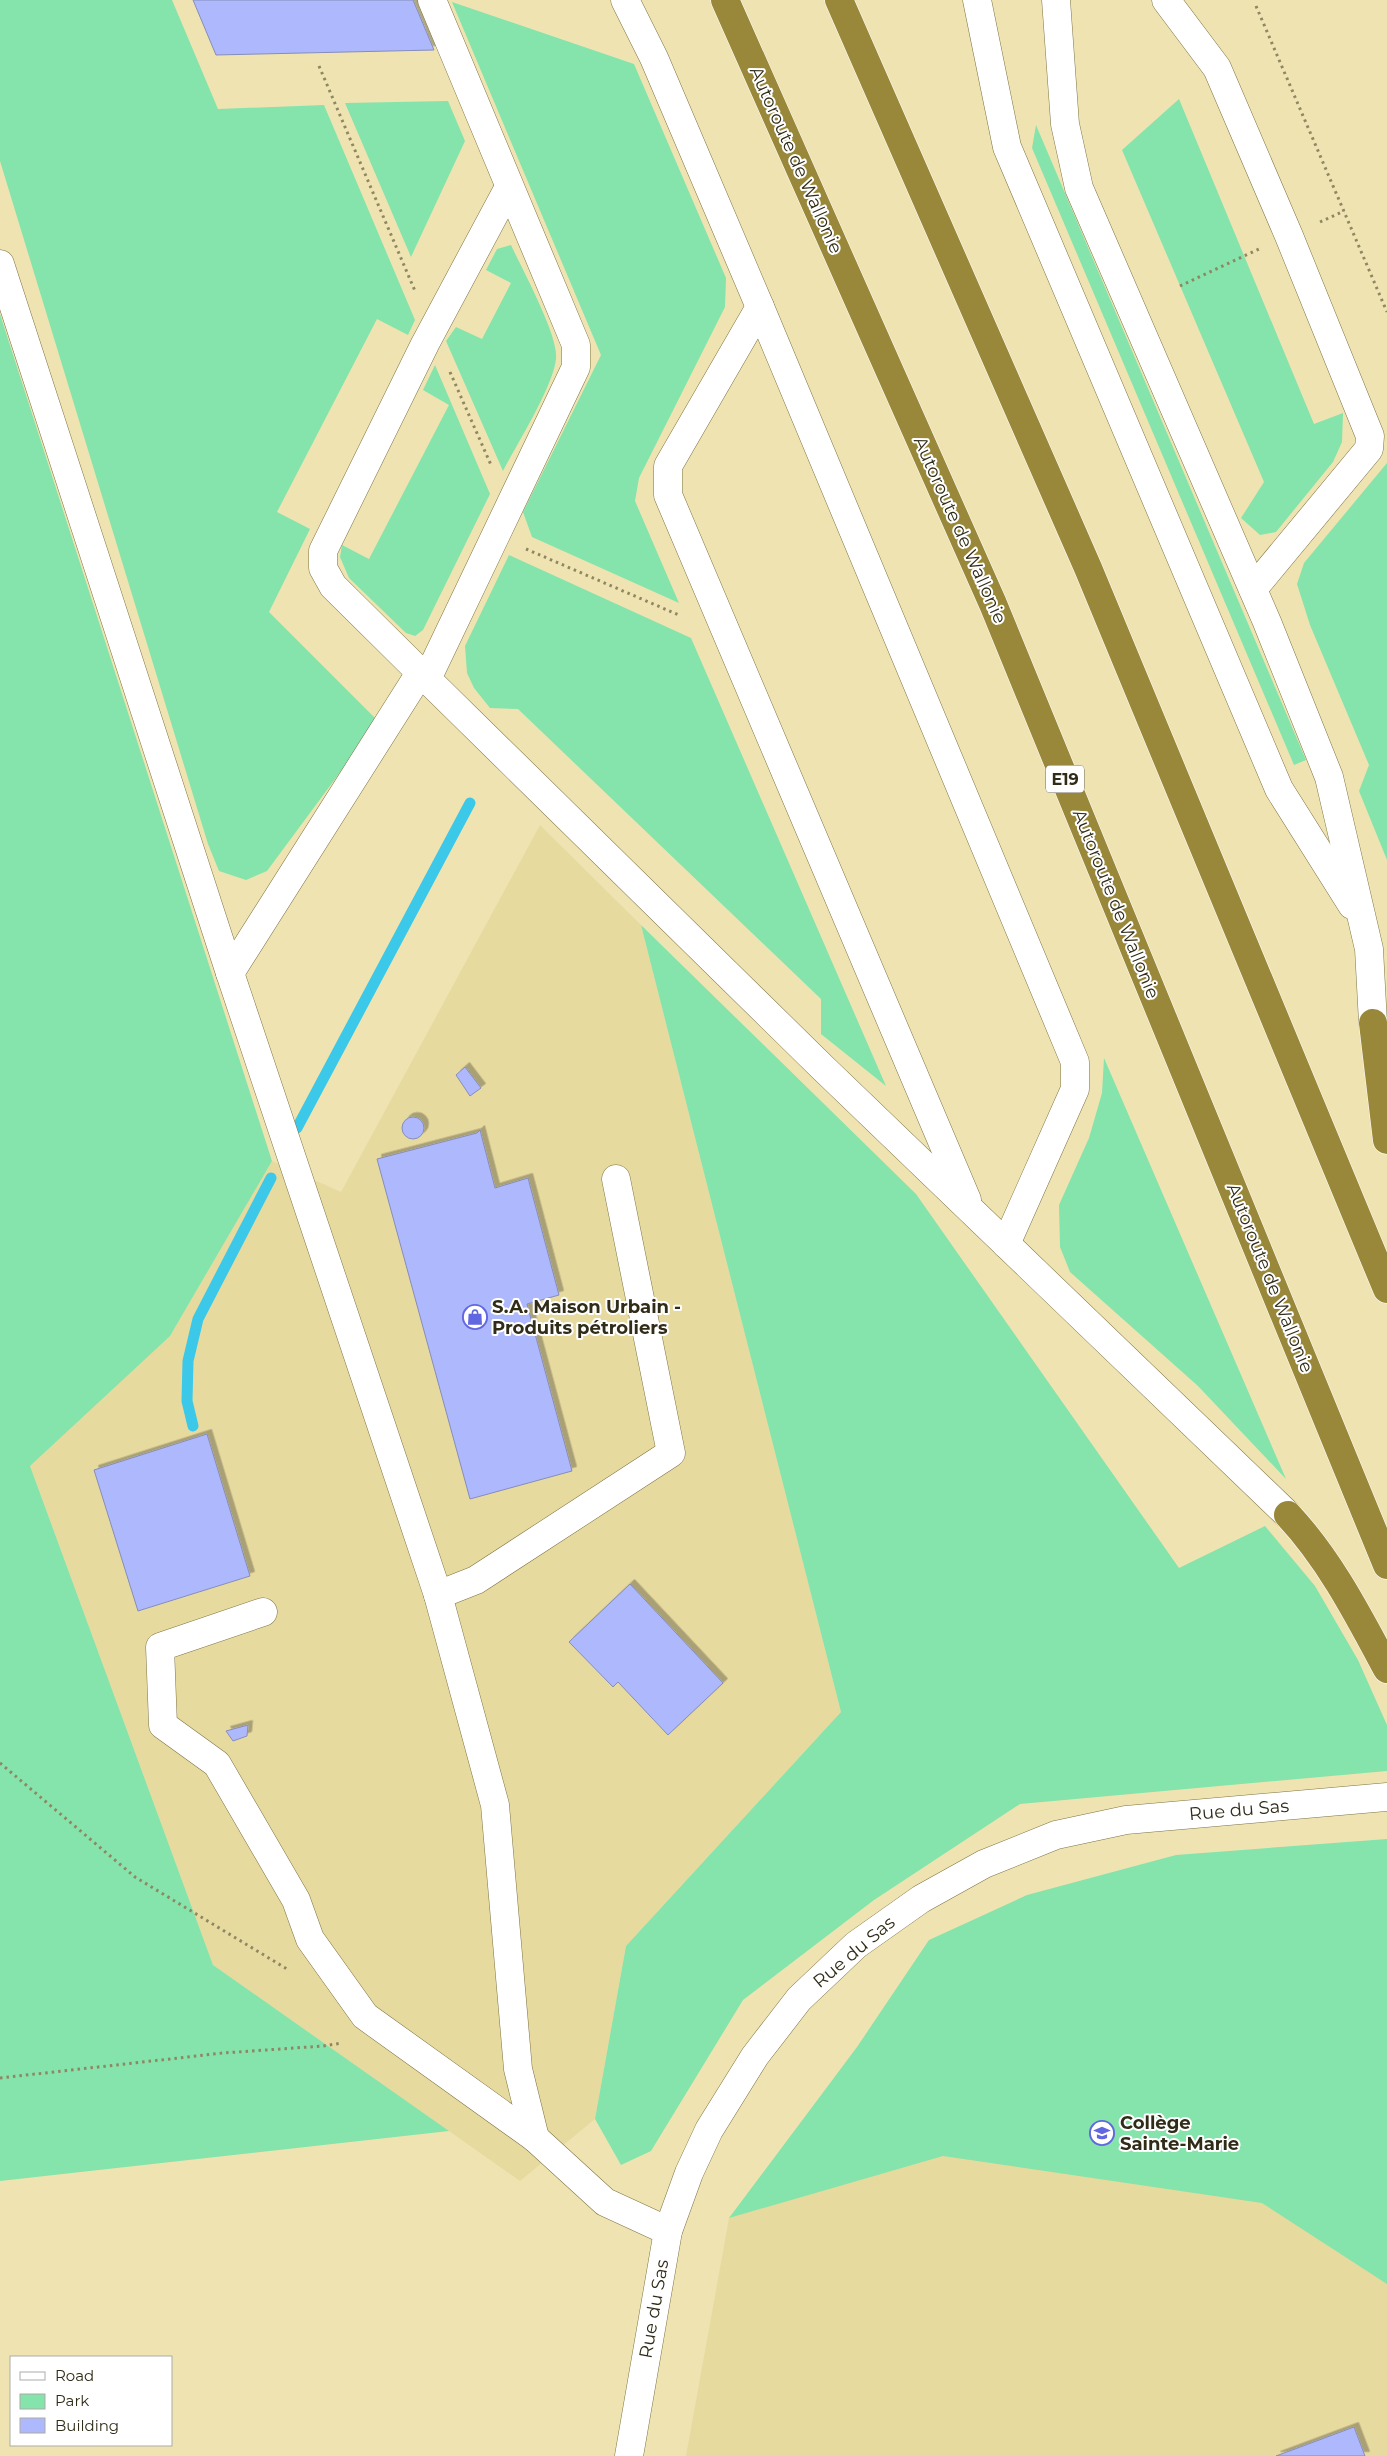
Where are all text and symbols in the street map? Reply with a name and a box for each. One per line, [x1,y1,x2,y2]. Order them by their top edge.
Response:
street label: Autoroute de Wallonie [745,63,847,257]
street label: Autoroute de Wallonie [909,433,1011,627]
road number: E19 [1046,766,1084,792]
street label: Autoroute de Wallonie [1068,806,1164,1002]
street label: Autoroute de Wallonie [1222,1180,1318,1376]
place label: S.A. Maison Urbain - Produits pétroliers [492,1296,681,1339]
shop icon: S.A. Maison Urbain - Produits pétroliers [462,1304,488,1330]
street label: Rue du Sas [1188,1795,1290,1825]
street label: Rue du Sas [809,1911,900,1993]
place label: Collège Sainte-Marie [1120,2112,1239,2155]
school or university icon: Collège Sainte-Marie [1089,2120,1115,2146]
street label: Rue du Sas [634,2258,674,2360]
legend [10,2356,172,2446]
text: Road [55,2366,94,2385]
text: Park [55,2391,89,2410]
text: Building [55,2416,119,2435]

